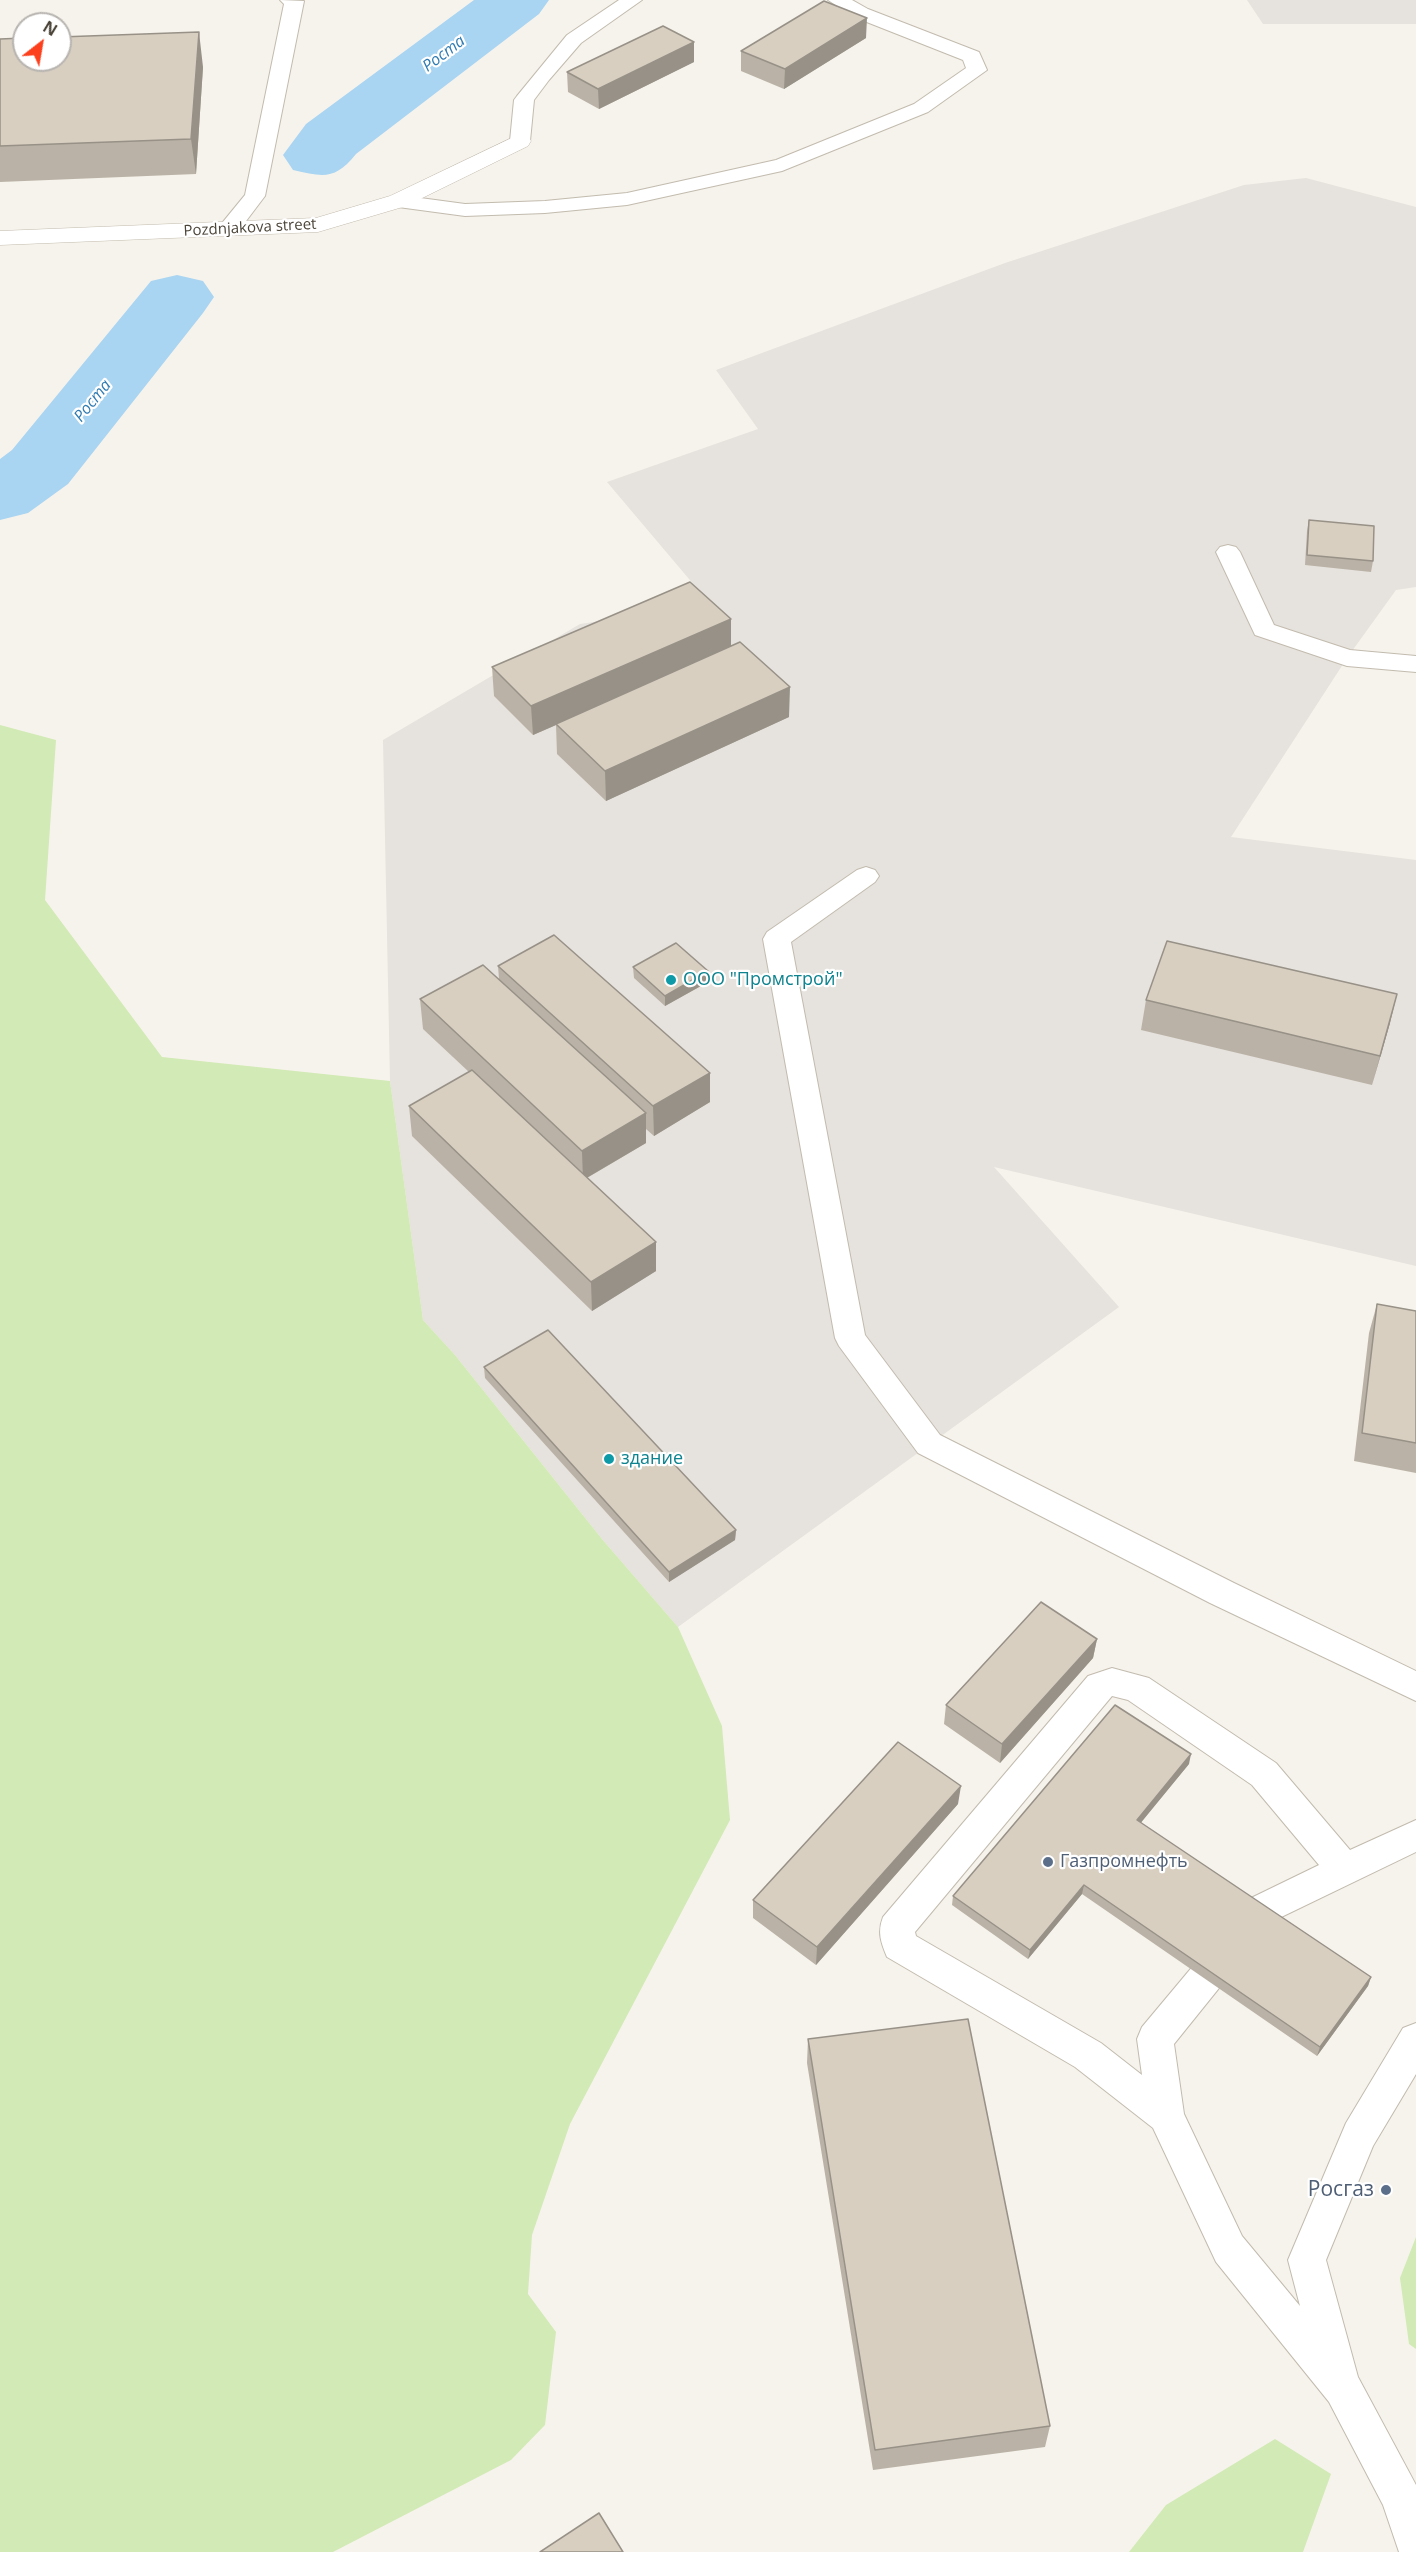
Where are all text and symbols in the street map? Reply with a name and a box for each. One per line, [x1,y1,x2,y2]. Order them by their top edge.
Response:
north arrow [12,12,72,72]
text: N [39,16,61,41]
water label: Роста [419,32,469,76]
street label: Pozdnjakova street [183,216,317,240]
water label: Роста [70,376,116,426]
place label: ООО "Промстрой" [683,969,843,991]
marker: ООО "Промстрой" [664,973,678,987]
place label: здание [621,1448,683,1470]
marker: здание [602,1452,616,1466]
place label: Газпромнефть [1060,1851,1188,1873]
marker: Газпромнефть [1041,1855,1055,1869]
place label: Росгаз [1308,2177,1374,2203]
marker: Росгаз [1379,2183,1393,2197]

